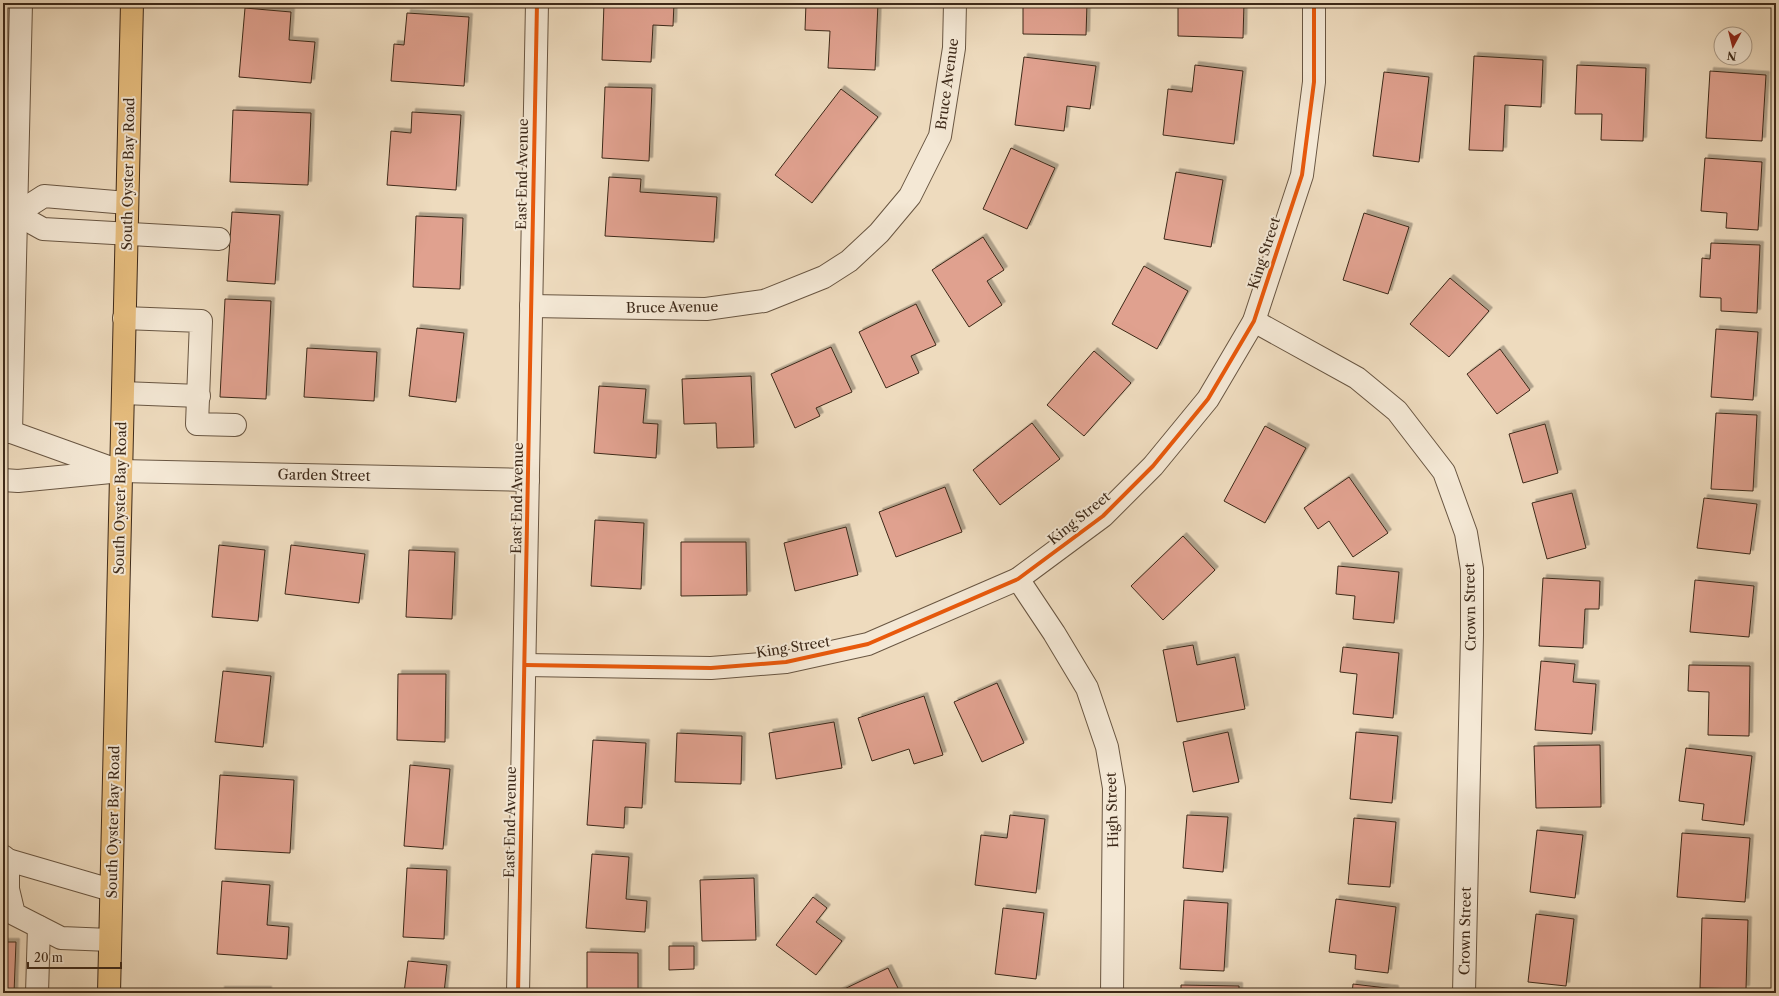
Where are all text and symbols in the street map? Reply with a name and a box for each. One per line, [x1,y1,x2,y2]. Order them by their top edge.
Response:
north arrow [1713,26,1753,66]
street label: Bruce Avenue [932,37,962,131]
text: N [1726,48,1737,63]
street label: South Oyster Bay Road [118,97,138,251]
street label: East End Avenue [512,118,532,230]
street label: King Street [1244,215,1284,291]
street label: Bruce Avenue [626,297,718,317]
street label: South Oyster Bay Road [110,421,130,575]
street label: East End Avenue [507,442,527,554]
street label: Garden Street [277,465,371,485]
street label: King Street [1044,487,1114,549]
street label: Crown Street [1460,563,1480,651]
street label: King Street [755,632,831,662]
street label: South Oyster Bay Road [103,745,123,899]
street label: East End Avenue [500,766,520,878]
street label: High Street [1102,772,1122,848]
street label: Crown Street [1455,887,1475,975]
scale bar [28,944,121,970]
text: 20 m [34,950,63,965]

